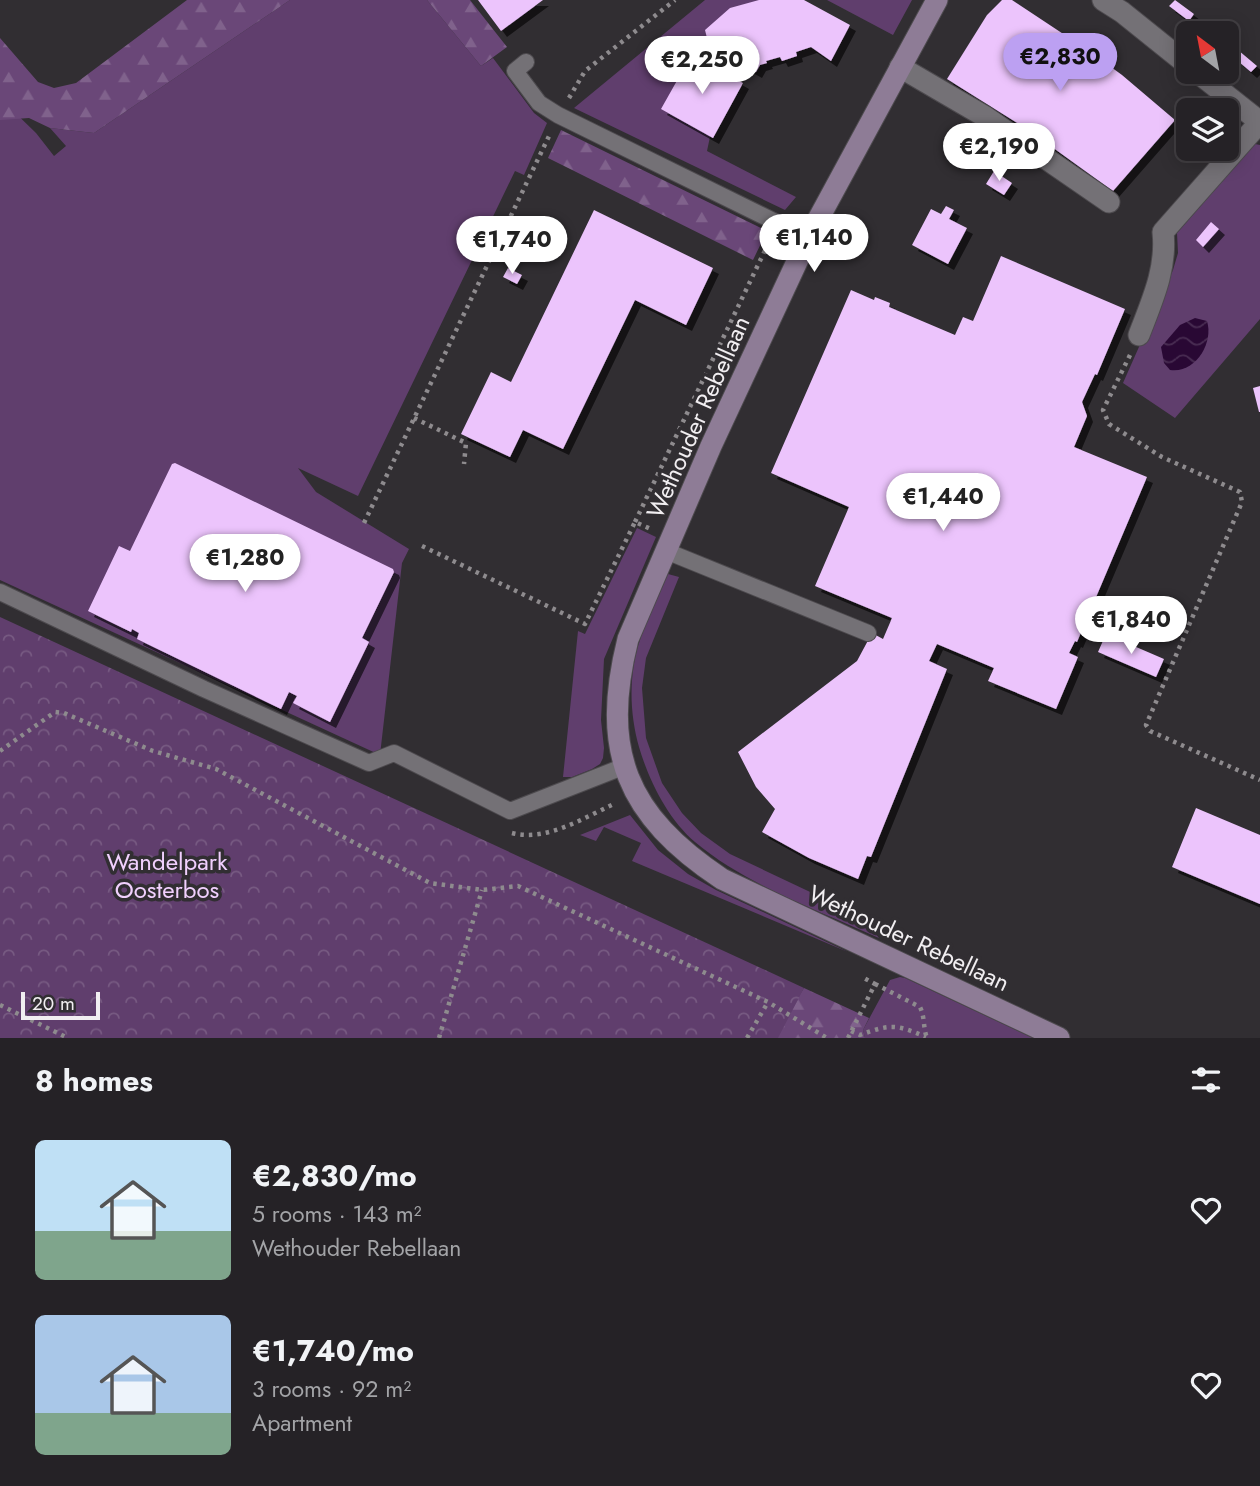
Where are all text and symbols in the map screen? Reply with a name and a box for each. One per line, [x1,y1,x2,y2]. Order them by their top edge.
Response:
north arrow [1176,21,1239,84]
map controls [1176,21,1239,161]
pin: €2,830 [1003,34,1117,93]
pin: €2,250 [645,36,759,96]
text: €2,830 [1019,39,1101,73]
text: €2,250 [661,42,743,76]
button: layers [1176,98,1239,161]
pin: €2,190 [942,124,1056,183]
text: €2,190 [959,129,1039,163]
pin: €1,140 [757,215,871,274]
pin: €1,740 [455,216,569,276]
text: €1,140 [775,220,853,254]
text: €1,740 [472,222,552,256]
street label: Wethouder Rebellaan [638,310,758,524]
pin: €1,440 [886,474,1000,533]
text: €1,440 [902,479,984,513]
pin: €1,280 [188,534,302,594]
text: €1,280 [206,540,284,574]
pin: €1,840 [1074,596,1188,656]
text: €1,840 [1091,602,1171,636]
park label: Wandelpark Oosterbos [106,844,228,907]
street label: Wethouder Rebellaan [803,876,1015,1000]
scale bar [21,989,100,1021]
text: 20 m [32,990,75,1017]
text: 8 homes [35,1059,153,1102]
icon: filters [1187,1061,1225,1099]
text: €2,830/mo [252,1154,417,1197]
icon: home [91,1168,175,1252]
icon: heart [1187,1191,1225,1229]
text: 5 rooms · 143 m² [252,1197,422,1231]
text: Wethouder Rebellaan [252,1231,461,1265]
text: €1,740/mo [252,1329,414,1372]
icon: home [91,1343,175,1427]
icon: heart [1187,1366,1225,1404]
text: 3 rooms · 92 m² [252,1372,411,1406]
text: Apartment [252,1406,352,1440]

